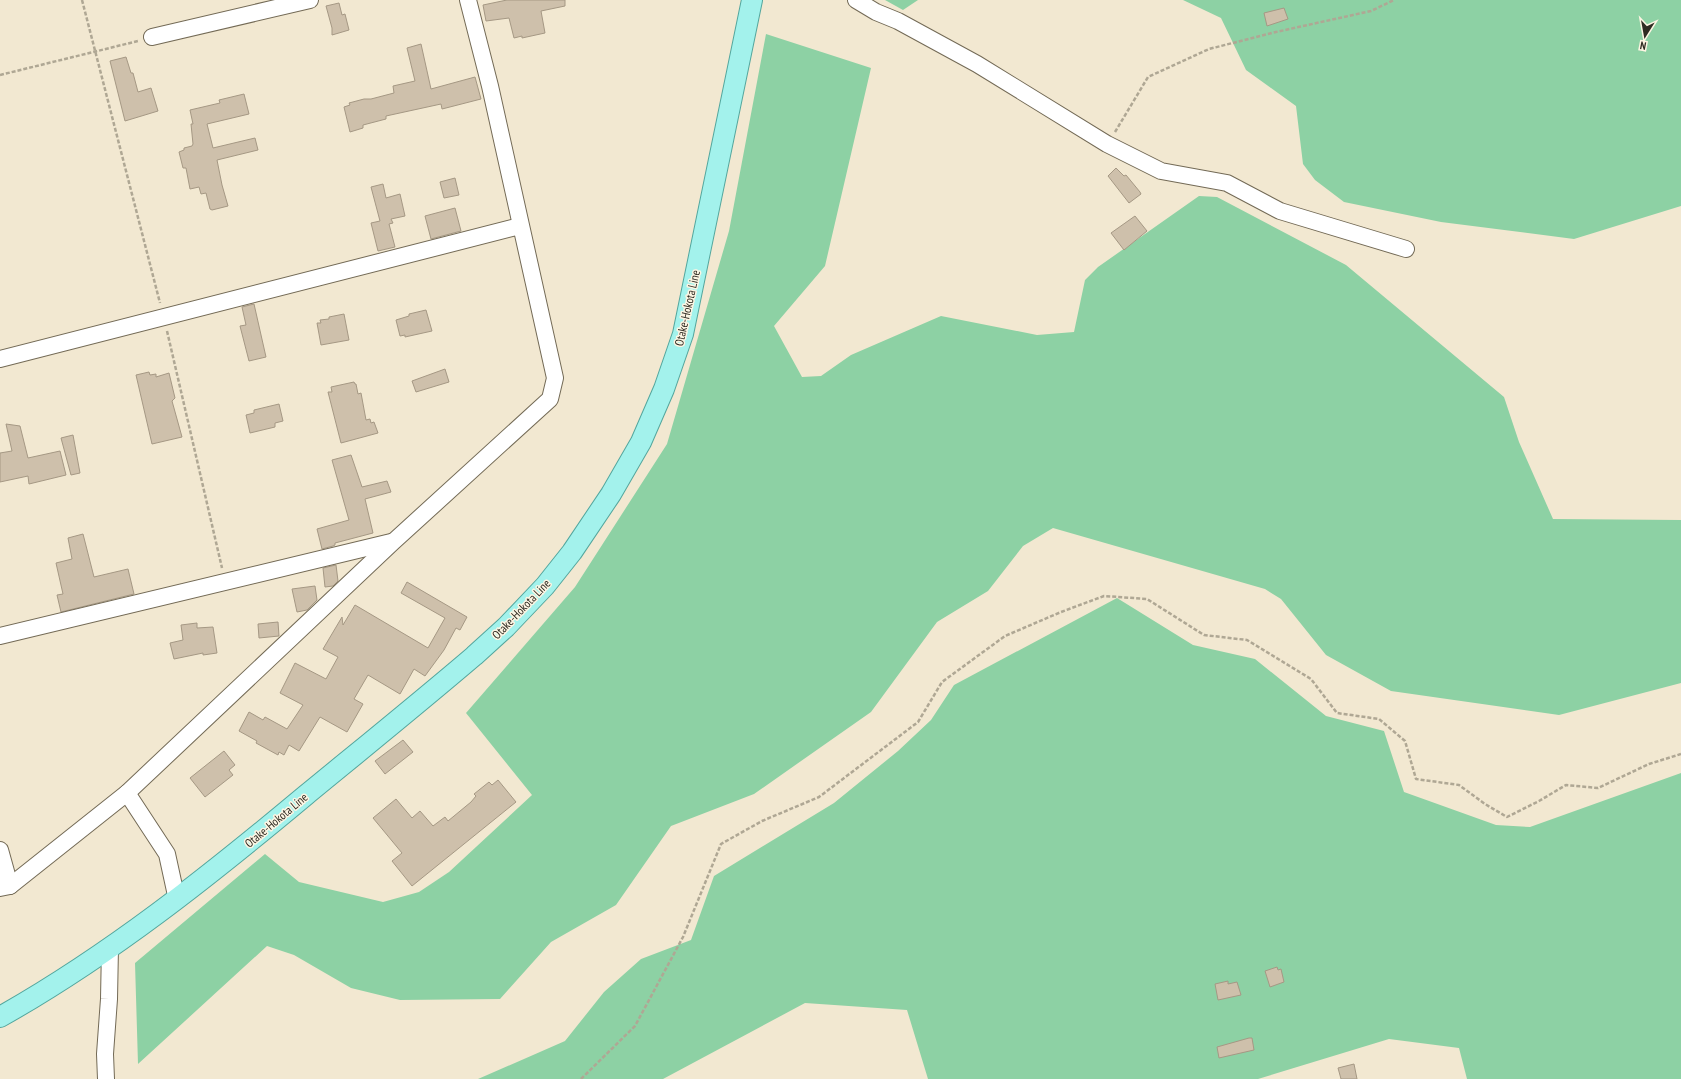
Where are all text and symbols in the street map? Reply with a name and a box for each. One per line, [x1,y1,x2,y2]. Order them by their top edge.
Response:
north arrow [1625,16,1665,56]
text: N [1639,38,1647,53]
street label: Otake-Hokota Line [671,269,703,347]
street label: Otake-Hokota Line [489,576,553,642]
street label: Otake-Hokota Line [242,789,311,851]

